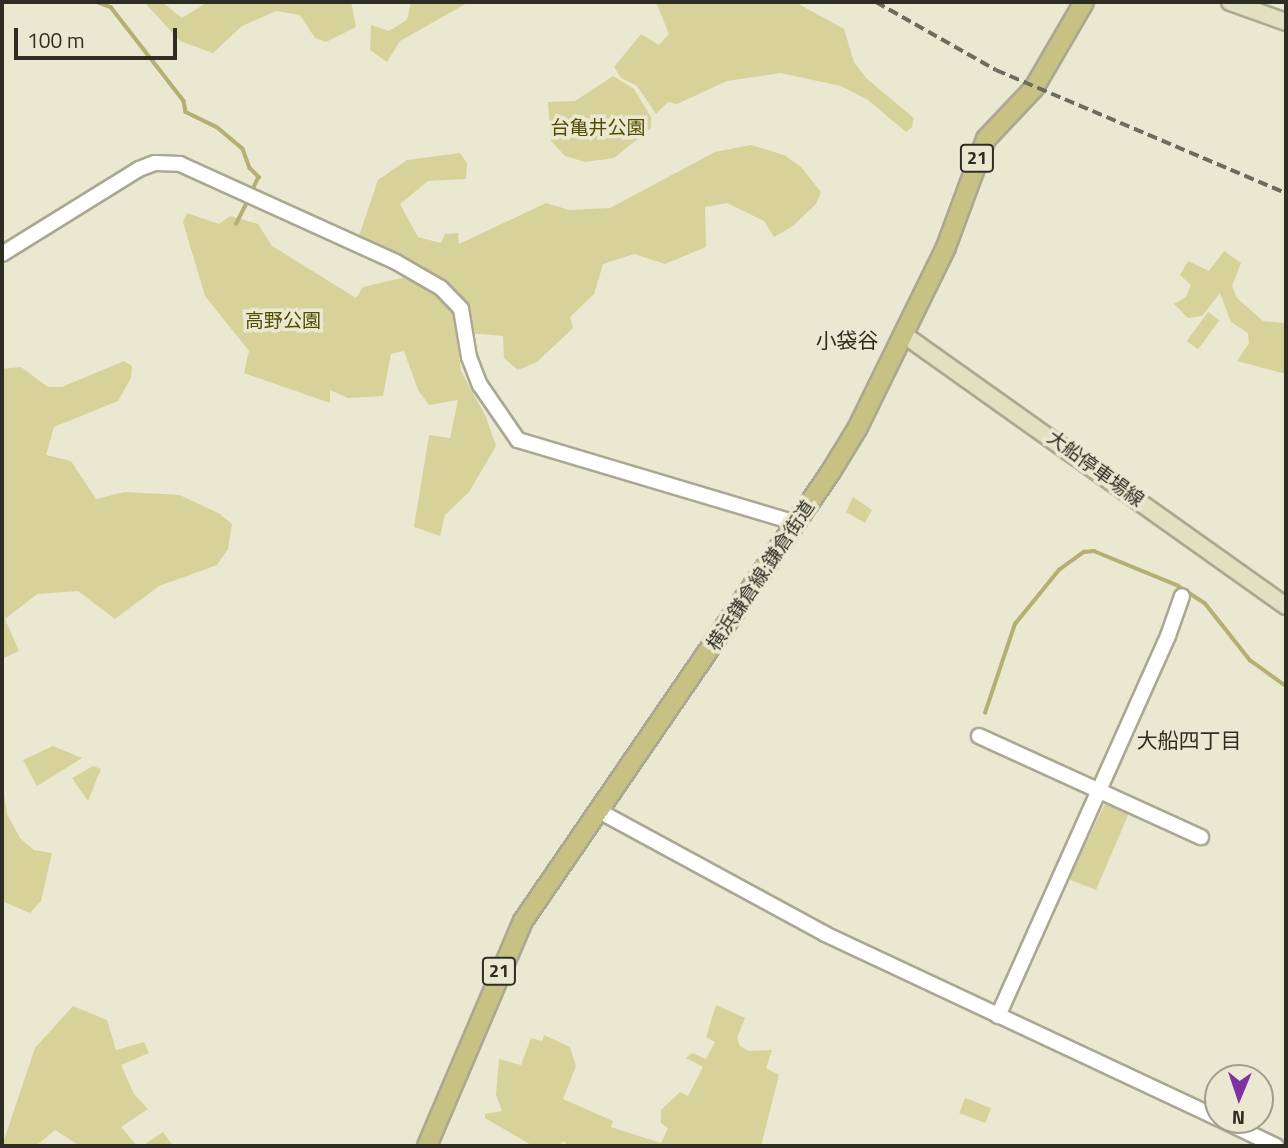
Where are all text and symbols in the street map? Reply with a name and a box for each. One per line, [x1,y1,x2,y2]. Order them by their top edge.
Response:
scale bar [18,14,180,58]
text: 100 m [27,24,84,56]
park label: 台亀井公園 [551,116,645,138]
road number: 21 [960,144,995,173]
park label: 高野公園 [245,309,321,331]
district label: 小袋谷 [816,327,878,353]
street label: 大船停車場線 [1043,425,1149,511]
street label: 横浜鎌倉線;鎌倉街道 [701,496,819,654]
district label: 大船四丁目 [1137,727,1241,753]
road number: 21 [482,956,516,986]
north arrow [1204,1064,1274,1134]
text: N [1231,1104,1245,1133]

